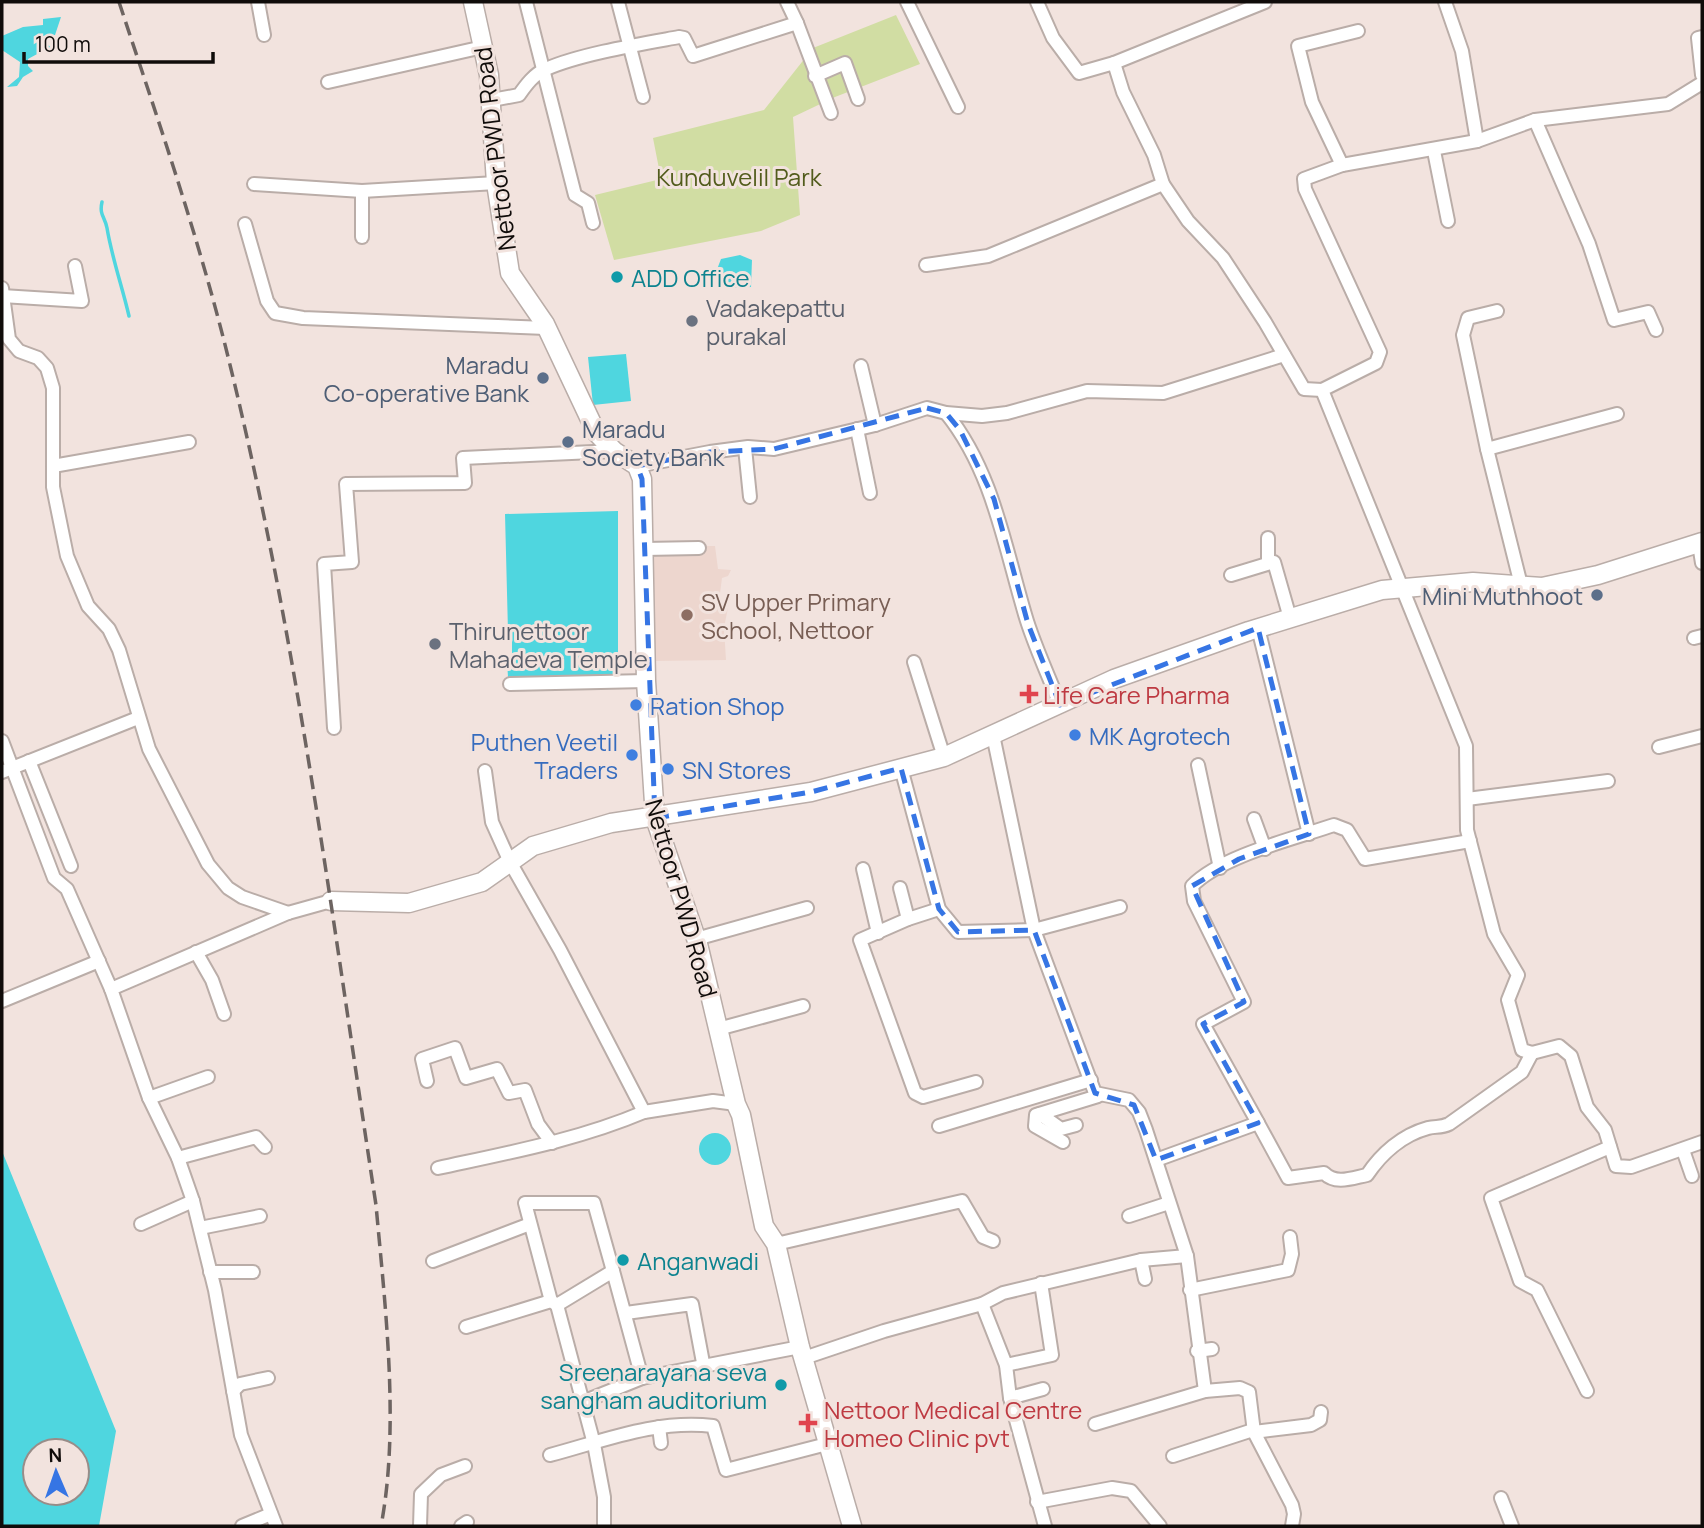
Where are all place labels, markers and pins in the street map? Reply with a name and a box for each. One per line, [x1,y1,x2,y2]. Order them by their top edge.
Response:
place label: ADD Office [631,261,749,294]
marker: ADD Office [609,269,625,285]
place label: Vadakepattu purakal [706,291,845,352]
marker: Vadakepattu purakal [684,313,700,329]
place label: Maradu Co-operative Bank [324,348,530,409]
marker: Maradu Co-operative Bank [535,370,551,386]
place label: Maradu Society Bank [582,412,726,473]
marker: Maradu Society Bank [560,434,576,450]
place label: Mini Muthhoot [1422,579,1583,612]
place label: SV Upper Primary School, Nettoor [701,585,891,646]
marker: Mini Muthhoot [1589,587,1605,603]
marker: SV Upper Primary School, Nettoor [679,607,695,623]
place label: Thirunettoor Mahadeva Temple [449,614,648,675]
marker: Thirunettoor Mahadeva Temple [427,636,443,652]
place label: Life Care Pharma [1043,678,1230,711]
marker: Life Care Pharma [1021,686,1037,702]
place label: Ration Shop [650,689,784,722]
marker: Ration Shop [628,697,644,713]
place label: MK Agrotech [1089,719,1230,752]
place label: Puthen Veetil Traders [471,725,618,786]
marker: MK Agrotech [1067,727,1083,743]
marker: Puthen Veetil Traders [624,747,640,763]
place label: SN Stores [682,753,791,786]
marker: SN Stores [660,761,676,777]
place label: Anganwadi [637,1244,759,1277]
marker: Anganwadi [615,1252,631,1268]
place label: Sreenarayana seva sangham auditorium [540,1355,767,1416]
marker: Sreenarayana seva sangham auditorium [773,1377,789,1393]
place label: Nettoor Medical Centre Homeo Clinic pvt [824,1393,1082,1454]
marker: Nettoor Medical Centre Homeo Clinic pvt [798,1413,818,1433]

